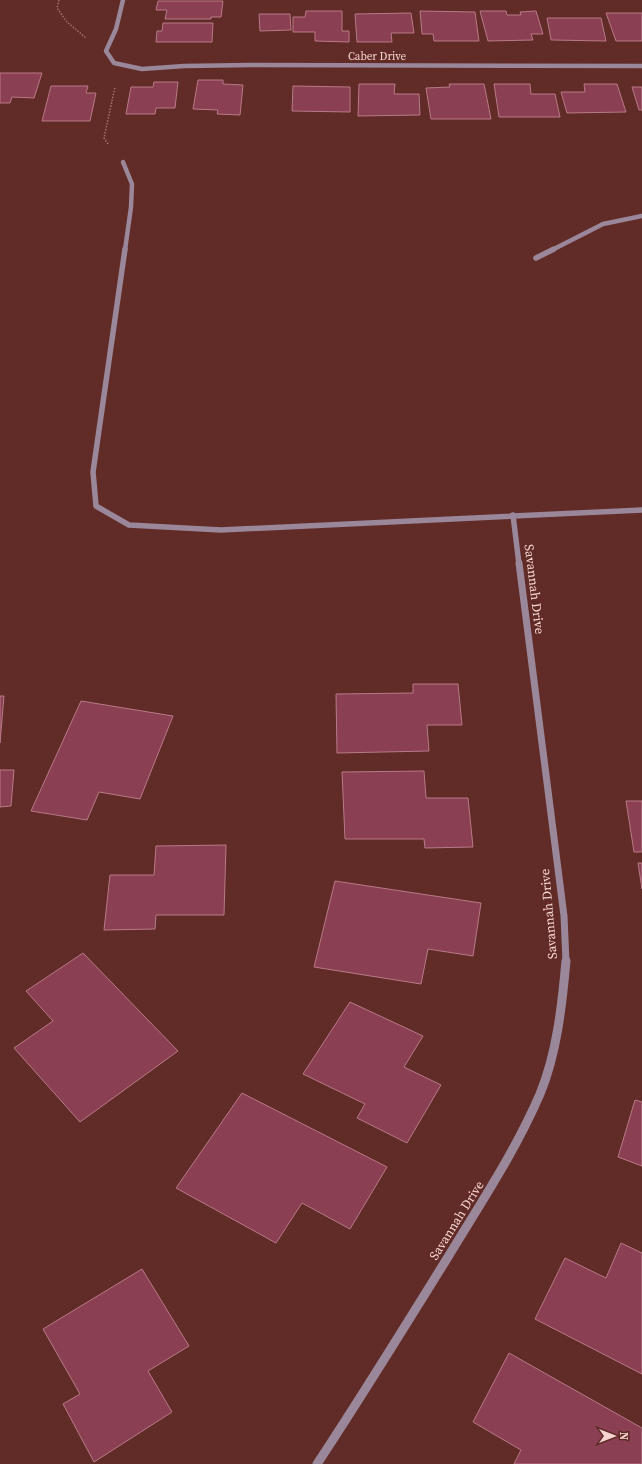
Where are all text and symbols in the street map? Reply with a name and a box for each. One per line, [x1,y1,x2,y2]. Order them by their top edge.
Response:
street label: Caber Drive [348,49,407,64]
street label: Savannah Drive [521,543,548,635]
street label: Savannah Drive [536,868,561,960]
street label: Savannah Drive [425,1177,488,1263]
north arrow [594,1416,634,1456]
text: N [616,1432,631,1440]

